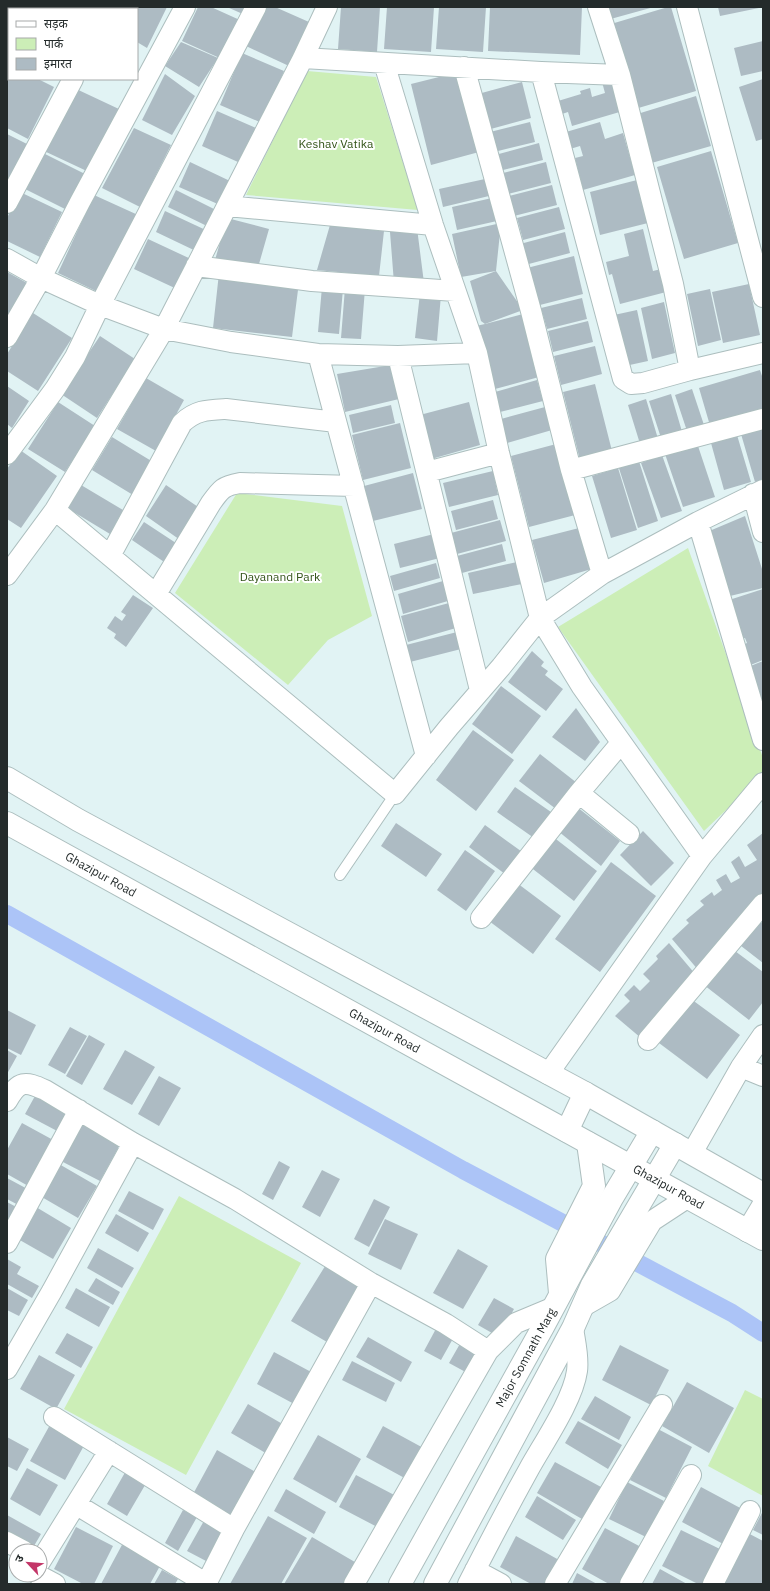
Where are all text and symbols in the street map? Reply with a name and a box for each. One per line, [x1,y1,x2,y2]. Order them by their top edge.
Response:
legend [8,8,138,80]
text: सड़क [44,16,69,31]
text: पार्क [44,36,64,51]
text: इमारत [44,56,73,71]
park label: Keshav Vatika [299,136,374,151]
park label: Dayanand Park [240,569,321,584]
street label: Ghazipur Road [63,849,139,900]
street label: Ghazipur Road [347,1005,423,1056]
street label: Ghazipur Road [631,1161,707,1212]
street label: Major Somnath Marg [492,1305,559,1410]
north arrow [8,1543,48,1583]
text: उ [11,1552,27,1565]

